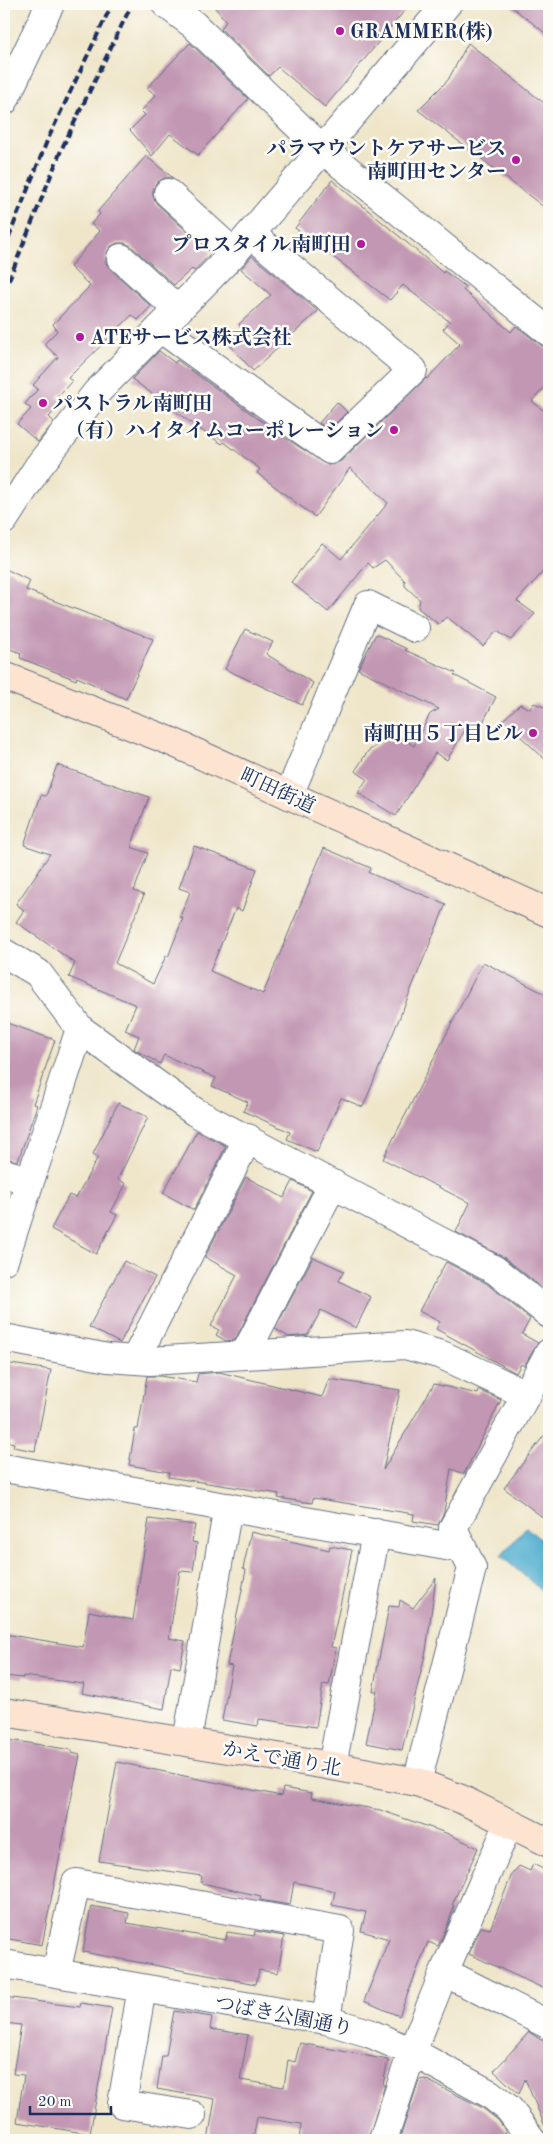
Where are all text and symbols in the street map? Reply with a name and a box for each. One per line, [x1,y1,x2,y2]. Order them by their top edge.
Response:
place label: GRAMMER(株) [350,21,493,43]
marker: GRAMMER(株) [334,25,346,37]
place label: パラマウントケアサービス 南町田センター [266,138,506,183]
marker: パラマウントケアサービス 南町田センター [510,154,522,166]
place label: プロスタイル南町田 [171,234,351,256]
marker: プロスタイル南町田 [355,238,367,250]
place label: ATEサービス株式会社 [90,326,292,349]
marker: ATEサービス株式会社 [74,331,86,343]
place label: パストラル南町田 [53,393,212,415]
marker: パストラル南町田 [37,397,49,409]
place label: （有）ハイタイムコーポレーション [65,419,384,442]
marker: （有）ハイタイムコーポレーション [388,424,400,436]
place label: 南町田５丁目ビル [363,723,523,745]
marker: 南町田５丁目ビル [527,727,539,739]
street label: 町田街道 [237,764,318,818]
street label: かえで通り北 [221,1738,343,1780]
street label: つばき公園通り [213,1992,355,2040]
scale bar [30,2084,111,2116]
text: 20 m [38,2095,72,2110]

